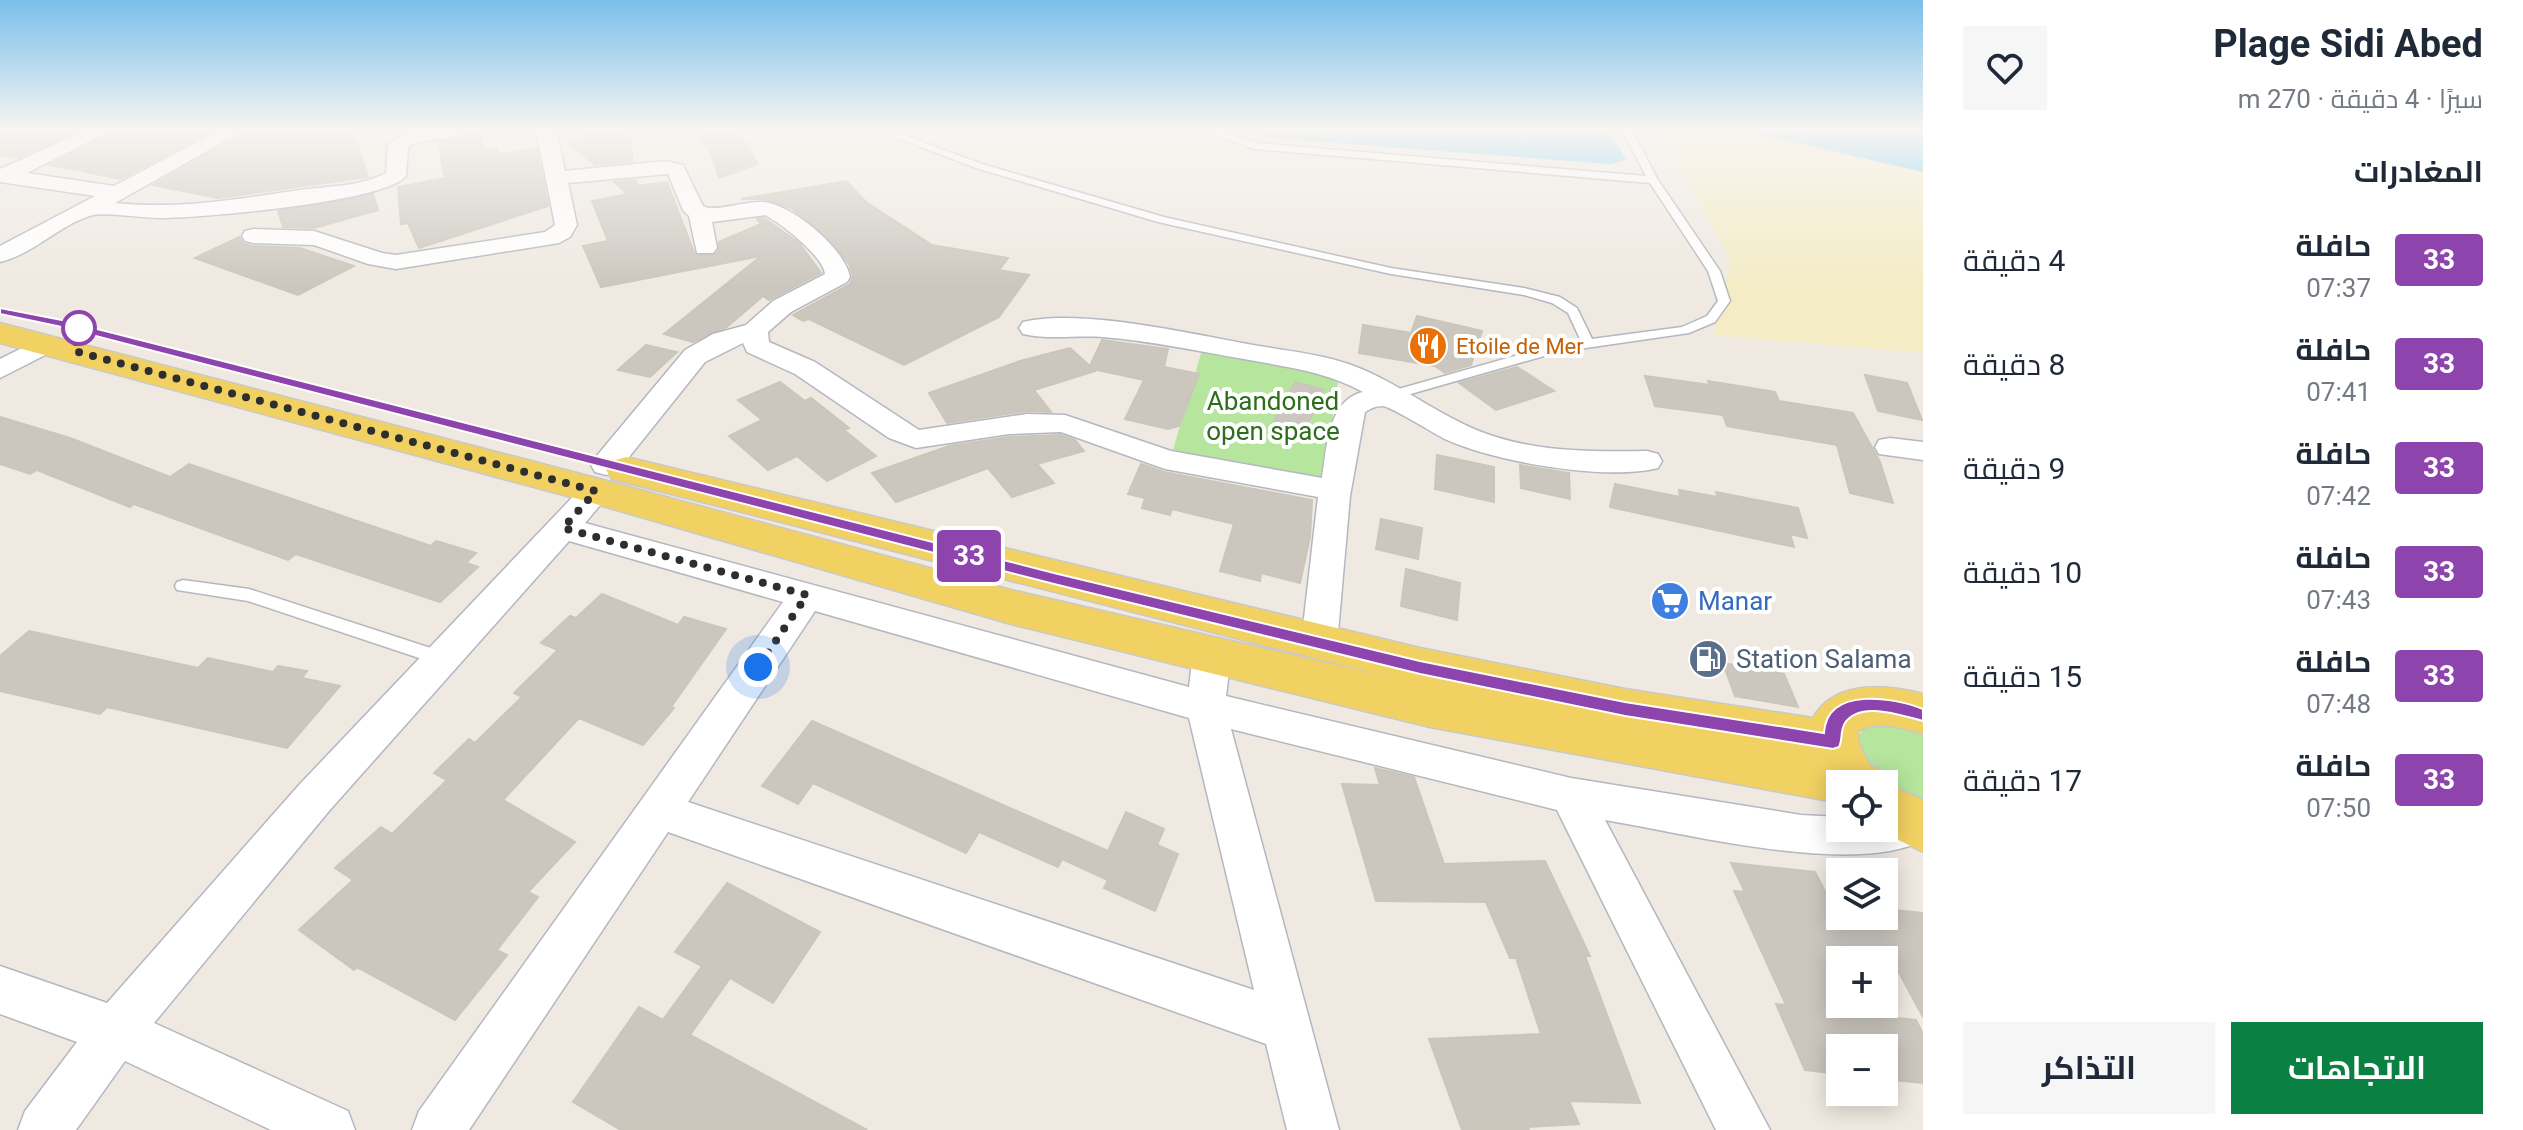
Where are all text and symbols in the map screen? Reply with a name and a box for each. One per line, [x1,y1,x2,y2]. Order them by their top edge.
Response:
text: Plage Sidi Abed [2213,22,2483,66]
button: heart [1963,26,2047,110]
text: سيرًا · 4 دقيقة · 270 m [2238,84,2483,114]
text: المغادرات [2354,154,2483,189]
text: حافلة [2296,228,2371,263]
text: 4 دقيقة [1963,243,2065,278]
text: 33 [2423,243,2455,276]
text: 07:37 [2306,273,2371,303]
unlabelled marker [62,311,96,345]
restaurant icon: Etoile de Mer [1407,325,1449,367]
text: حافلة [2296,332,2371,367]
place label: Etoile de Mer [1456,334,1584,359]
text: 8 دقيقة [1963,347,2065,382]
text: 33 [2423,347,2455,380]
text: 07:41 [2306,377,2371,407]
park label: Abandoned open space [1206,386,1340,446]
text: حافلة [2296,436,2371,471]
text: 9 دقيقة [1963,451,2065,486]
text: 33 [2423,451,2455,484]
text: 07:42 [2306,481,2371,511]
line badge: 33 [933,530,1005,582]
text: 33 [953,539,985,572]
text: حافلة [2296,540,2371,575]
text: 10 دقيقة [1963,555,2082,590]
text: 33 [2423,555,2455,588]
supermarket icon: Manar [1649,580,1691,622]
text: 07:43 [2306,585,2371,615]
place label: Manar [1698,586,1772,616]
fuel station icon: Station Salama [1687,638,1729,680]
place label: Station Salama [1736,644,1912,674]
text: حافلة [2296,644,2371,679]
your location [738,647,778,687]
text: 15 دقيقة [1963,659,2082,694]
text: 33 [2423,659,2455,692]
text: 07:48 [2306,689,2371,719]
text: حافلة [2296,748,2371,783]
text: 17 دقيقة [1963,763,2082,798]
text: 33 [2423,763,2455,796]
map controls [1826,770,1898,1106]
button: locate [1826,770,1898,842]
text: 07:50 [2306,793,2371,823]
button: layers [1826,858,1898,930]
button: + [1826,946,1898,1018]
button: التذاكر [1963,1022,2215,1114]
button: الاتجاهات [2231,1022,2483,1114]
button: − [1826,1034,1898,1106]

